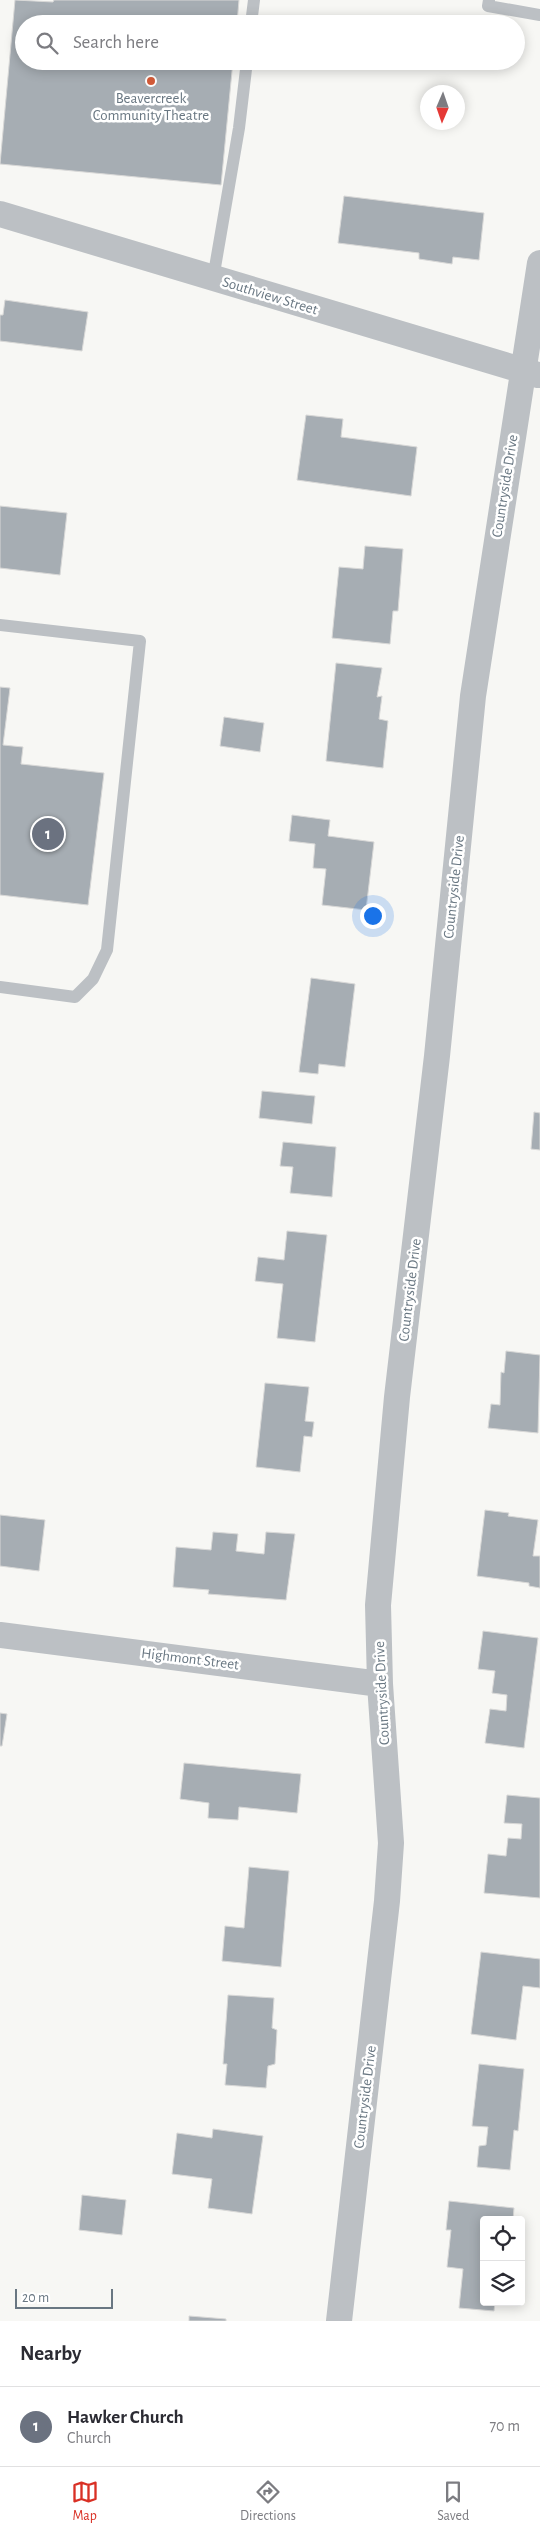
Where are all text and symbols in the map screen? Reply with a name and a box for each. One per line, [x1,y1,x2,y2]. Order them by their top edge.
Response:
search box [15,15,525,70]
icon: search [33,29,61,57]
text: Search here [73,33,159,52]
marker: Beavercreek Community Theatre [145,75,157,87]
north arrow [420,85,465,130]
place label: Beavercreek Community Theatre [93,91,209,123]
street label: Southview Street [221,274,320,318]
street label: Countryside Drive [489,433,521,538]
pin: 1 [32,815,64,853]
street label: Countryside Drive [441,834,467,939]
your location [360,903,386,929]
street label: Countryside Drive [396,1237,424,1342]
street label: Countryside Drive [372,1641,392,1745]
street label: Highmont Street [140,1646,240,1672]
street label: Countryside Drive [351,2044,379,2149]
map controls [480,2216,525,2306]
button: locate [480,2216,525,2261]
button: layers [480,2261,525,2306]
scale bar [15,2286,112,2309]
text: 20 m [22,2291,49,2305]
text: Nearby [20,2343,81,2364]
text: Hawker Church [67,2408,184,2427]
text: 1 [33,2418,39,2434]
text: 70 m [489,2418,520,2434]
text: Church [67,2430,111,2446]
tab: Map [71,2478,99,2525]
tab: Directions [240,2478,296,2525]
tab: Saved [437,2478,469,2525]

